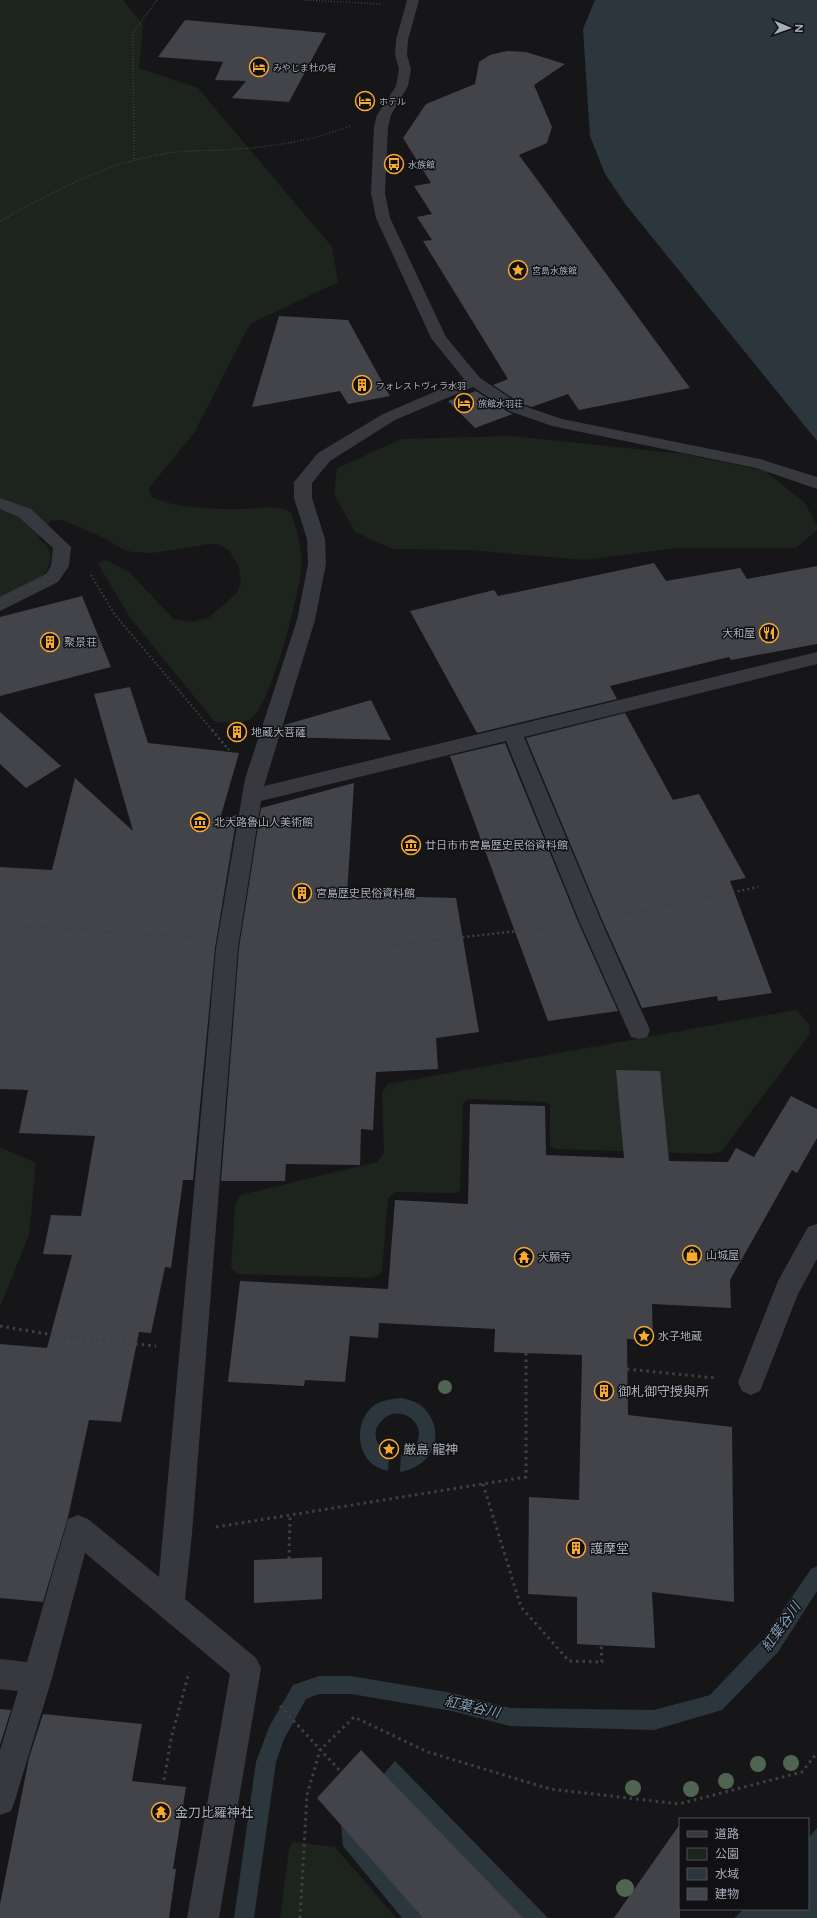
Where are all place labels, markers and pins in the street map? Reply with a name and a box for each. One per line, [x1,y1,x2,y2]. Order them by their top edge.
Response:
hotel icon: みやじま杜の宿 [248,56,270,78]
place label: みやじま杜の宿 [273,62,336,73]
hotel icon: ホテル [354,90,376,112]
place label: ホテル [379,96,406,107]
bus stop icon: 水族館 [383,153,405,175]
place label: 水族館 [408,159,435,170]
place icon: 宮島水族館 [507,259,529,281]
place label: 宮島水族館 [532,265,577,276]
building icon: フォレストヴィラ水羽 [351,374,373,396]
place label: フォレストヴィラ水羽 [376,380,466,391]
hotel icon: 旅館水羽荘 [453,392,475,414]
place label: 旅館水羽荘 [478,398,523,409]
restaurant icon: 大和屋 [758,622,780,644]
place label: 大和屋 [722,627,755,640]
building icon: 聚景荘 [39,631,61,653]
place label: 聚景荘 [64,636,97,649]
building icon: 地蔵大菩薩 [226,721,248,743]
place label: 地蔵大菩薩 [251,726,306,739]
museum icon: 北大路魯山人美術館 [189,811,211,833]
place label: 北大路魯山人美術館 [214,816,313,829]
museum icon: 廿日市市宮島歴史民俗資料館 [400,834,422,856]
place label: 廿日市市宮島歴史民俗資料館 [425,839,568,852]
building icon: 宮島歴史民俗資料館 [291,882,313,904]
place label: 宮島歴史民俗資料館 [316,887,415,900]
shop icon: 山城屋 [681,1244,703,1266]
temple icon: 大願寺 [513,1246,535,1268]
place label: 山城屋 [706,1249,739,1262]
place label: 大願寺 [538,1251,571,1264]
place icon: 水子地蔵 [633,1325,655,1347]
place label: 水子地蔵 [658,1330,702,1343]
building icon: 御札御守授與所 [593,1380,615,1402]
place label: 御札御守授與所 [618,1384,709,1399]
place icon: 厳島 龍神 [378,1438,400,1460]
place label: 厳島 龍神 [403,1442,458,1457]
building icon: 護摩堂 [565,1537,587,1559]
place label: 護摩堂 [590,1541,629,1556]
temple icon: 金刀比羅神社 [150,1801,172,1823]
place label: 金刀比羅神社 [175,1805,253,1820]

